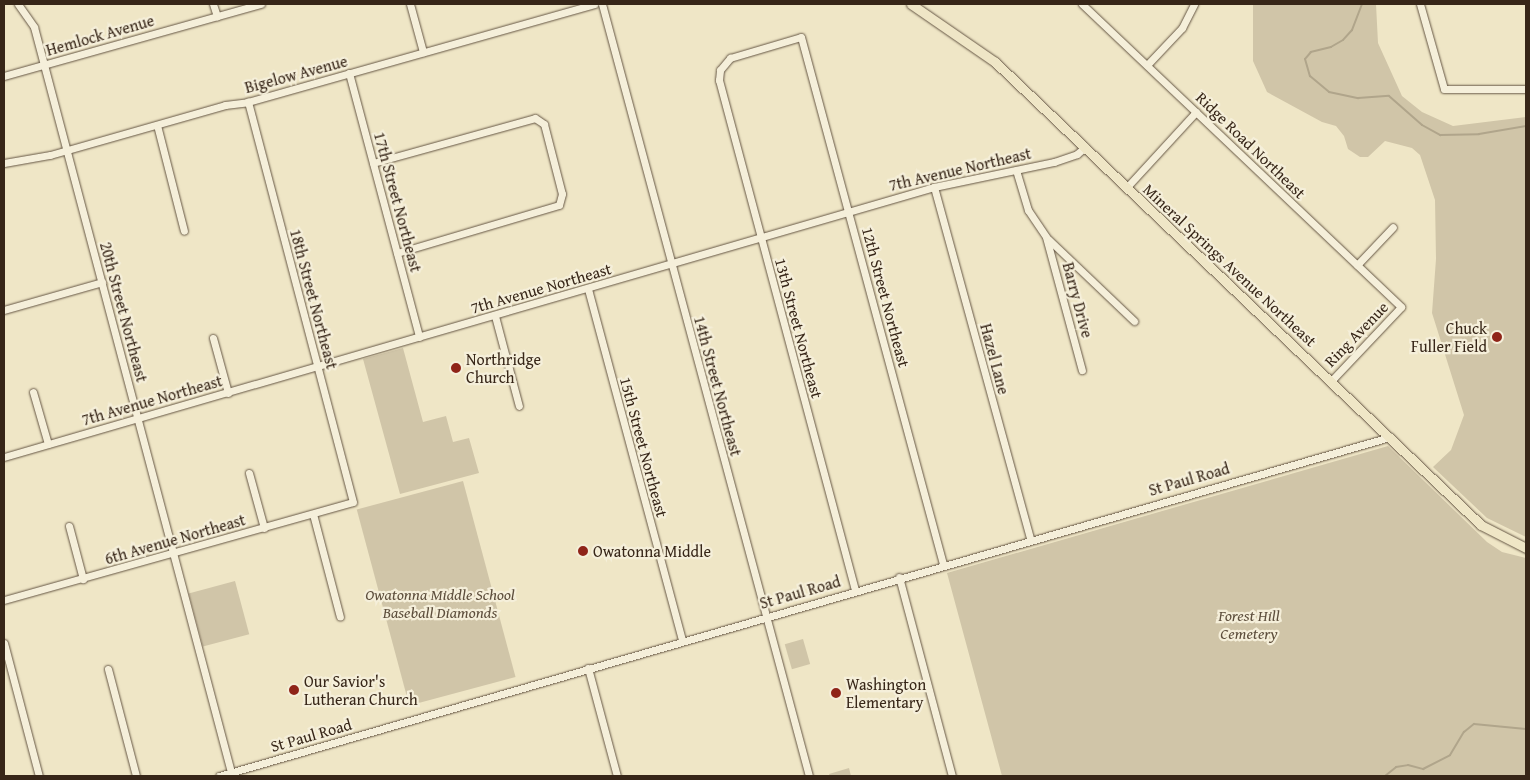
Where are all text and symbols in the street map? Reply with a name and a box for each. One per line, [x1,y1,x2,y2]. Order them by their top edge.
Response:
street label: Hemlock Avenue [44,10,156,60]
street label: Bigelow Avenue [243,51,349,97]
street label: Ridge Road Northeast [1192,88,1310,202]
street label: 17th Street Northeast [370,130,426,274]
street label: 7th Avenue Northeast [887,143,1033,195]
street label: Mineral Springs Avenue Northeast [1139,180,1321,350]
street label: 12th Street Northeast [858,225,914,369]
street label: 18th Street Northeast [286,227,342,371]
street label: 20th Street Northeast [96,240,152,384]
street label: 13th Street Northeast [771,256,827,400]
street label: 7th Avenue Northeast [468,259,614,317]
street label: Barry Drive [1059,260,1097,340]
street label: Ring Avenue [1320,297,1392,371]
street label: 14th Street Northeast [690,314,746,458]
place label: Chuck Fuller Field [1411,318,1487,356]
street label: Hazel Lane [976,321,1014,397]
marker: Chuck Fuller Field [1491,331,1503,343]
place label: Northridge Church [466,349,541,387]
marker: Northridge Church [450,362,462,374]
street label: 7th Avenue Northeast [79,371,225,429]
street label: 15th Street Northeast [616,375,672,519]
street label: St Paul Road [1146,458,1232,500]
street label: 6th Avenue Northeast [102,510,248,568]
place label: Owatonna Middle [593,541,711,561]
marker: Owatonna Middle [577,545,589,557]
street label: St Paul Road [757,571,843,613]
park label: Owatonna Middle School Baseball Diamonds [365,584,515,622]
park label: Forest Hill Cemetery [1218,605,1280,643]
place label: Our Savior's Lutheran Church [304,671,418,709]
place label: Washington Elementary [846,674,926,712]
marker: Our Savior's Lutheran Church [288,684,300,696]
marker: Washington Elementary [830,687,842,699]
street label: St Paul Road [268,714,354,756]

